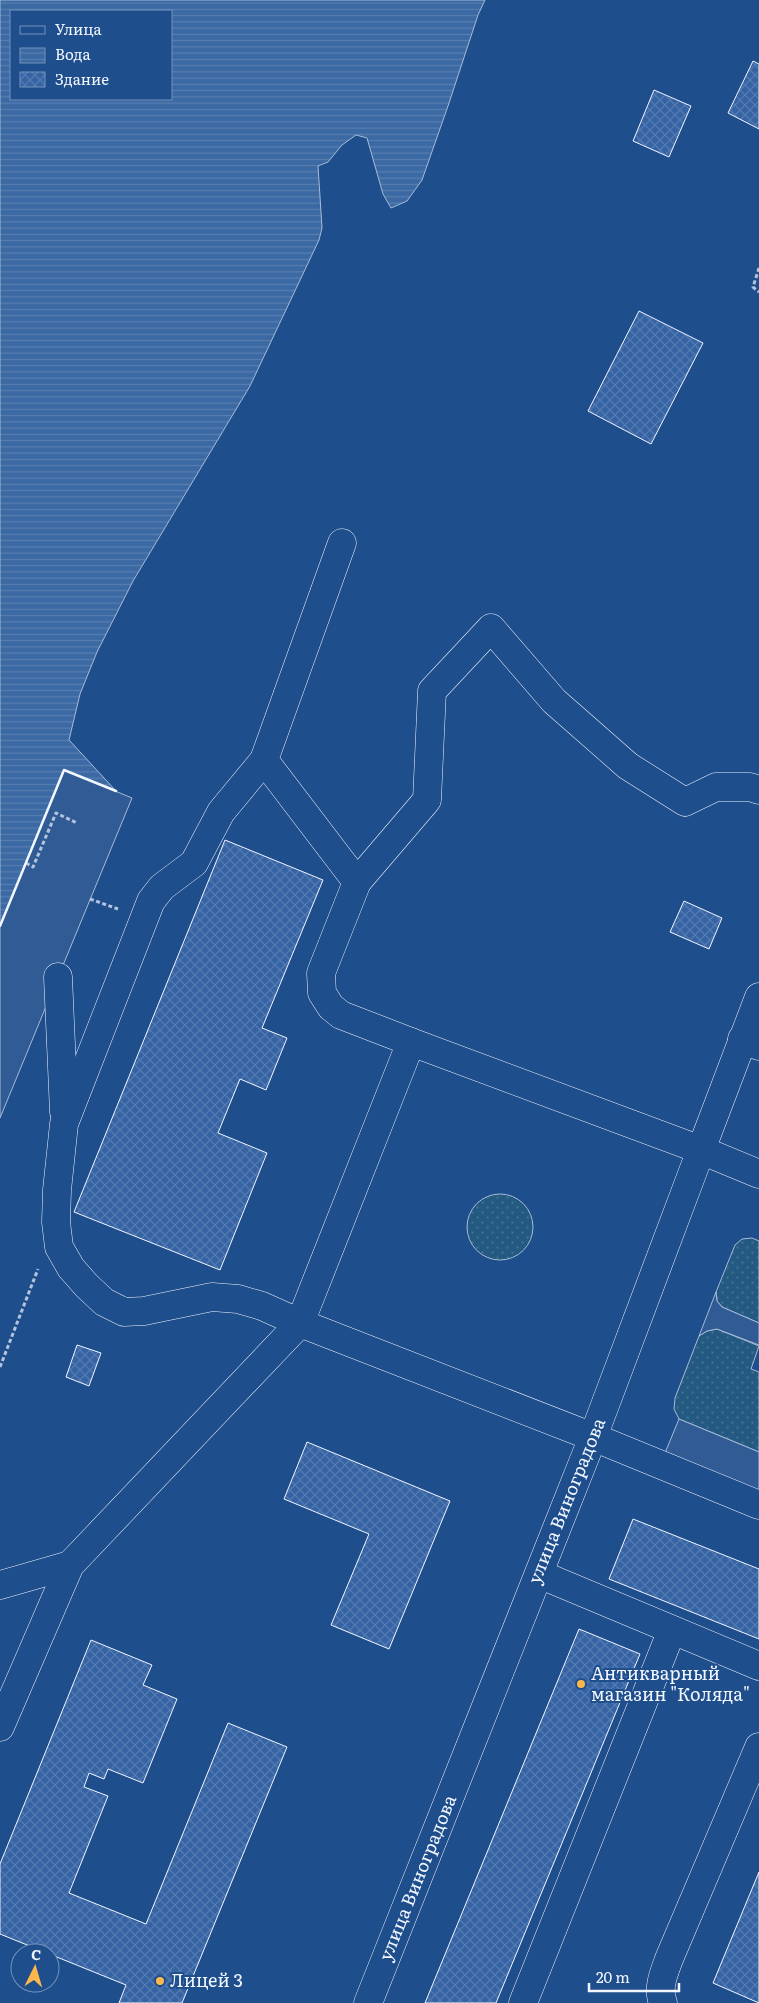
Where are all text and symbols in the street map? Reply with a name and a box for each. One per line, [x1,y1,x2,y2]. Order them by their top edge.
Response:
legend [10,10,172,100]
text: Улица [55,17,103,40]
text: Вода [55,42,92,65]
text: Здание [55,67,109,90]
street label: улица Виноградова [520,1413,611,1588]
place label: Антикварный магазин "Коляда" [591,1659,750,1707]
marker: Антикварный магазин "Коляда" [575,1678,587,1690]
street label: улица Виноградова [371,1790,462,1965]
north arrow [10,1943,60,1993]
text: С [30,1944,42,1964]
scale bar [589,1960,679,1992]
text: 20 m [596,1965,630,1988]
place label: Лицей 3 [170,1966,243,1993]
marker: Лицей 3 [154,1975,166,1987]

